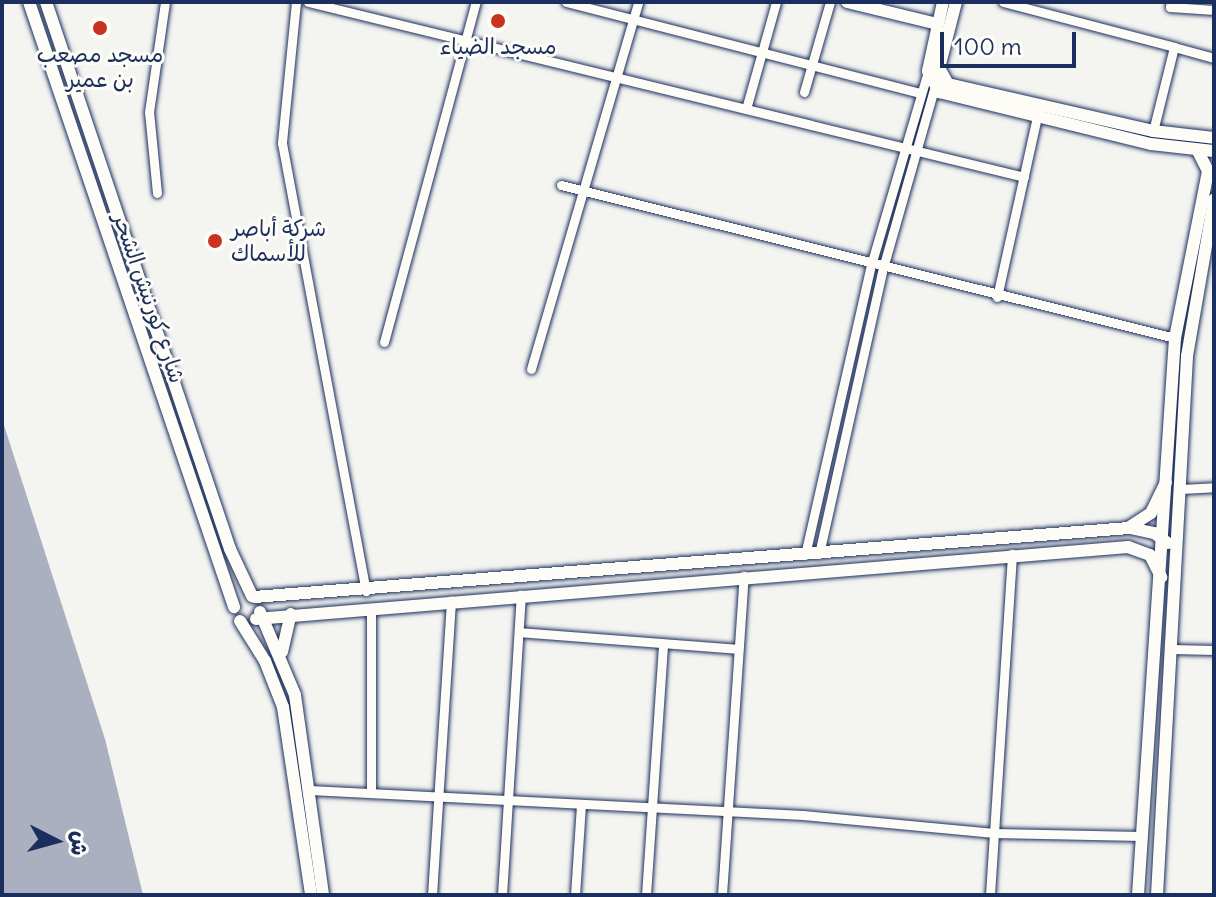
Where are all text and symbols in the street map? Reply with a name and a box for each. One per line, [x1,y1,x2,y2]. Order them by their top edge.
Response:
marker: مسجد الضياء [489,12,507,30]
scale bar [944,16,1080,66]
marker: مسجد مصعب بن عمير [91,19,109,37]
text: 100 m [954,31,1022,61]
place label: مسجد الضياء [439,34,557,60]
place label: مسجد مصعب بن عمير [37,41,163,92]
street label: شارع كورنيش الشحر [108,210,190,386]
place label: شركة أباصر للأسماك [231,215,326,266]
marker: شركة أباصر للأسماك [206,232,224,250]
north arrow [16,801,96,881]
text: ش [65,830,95,857]

